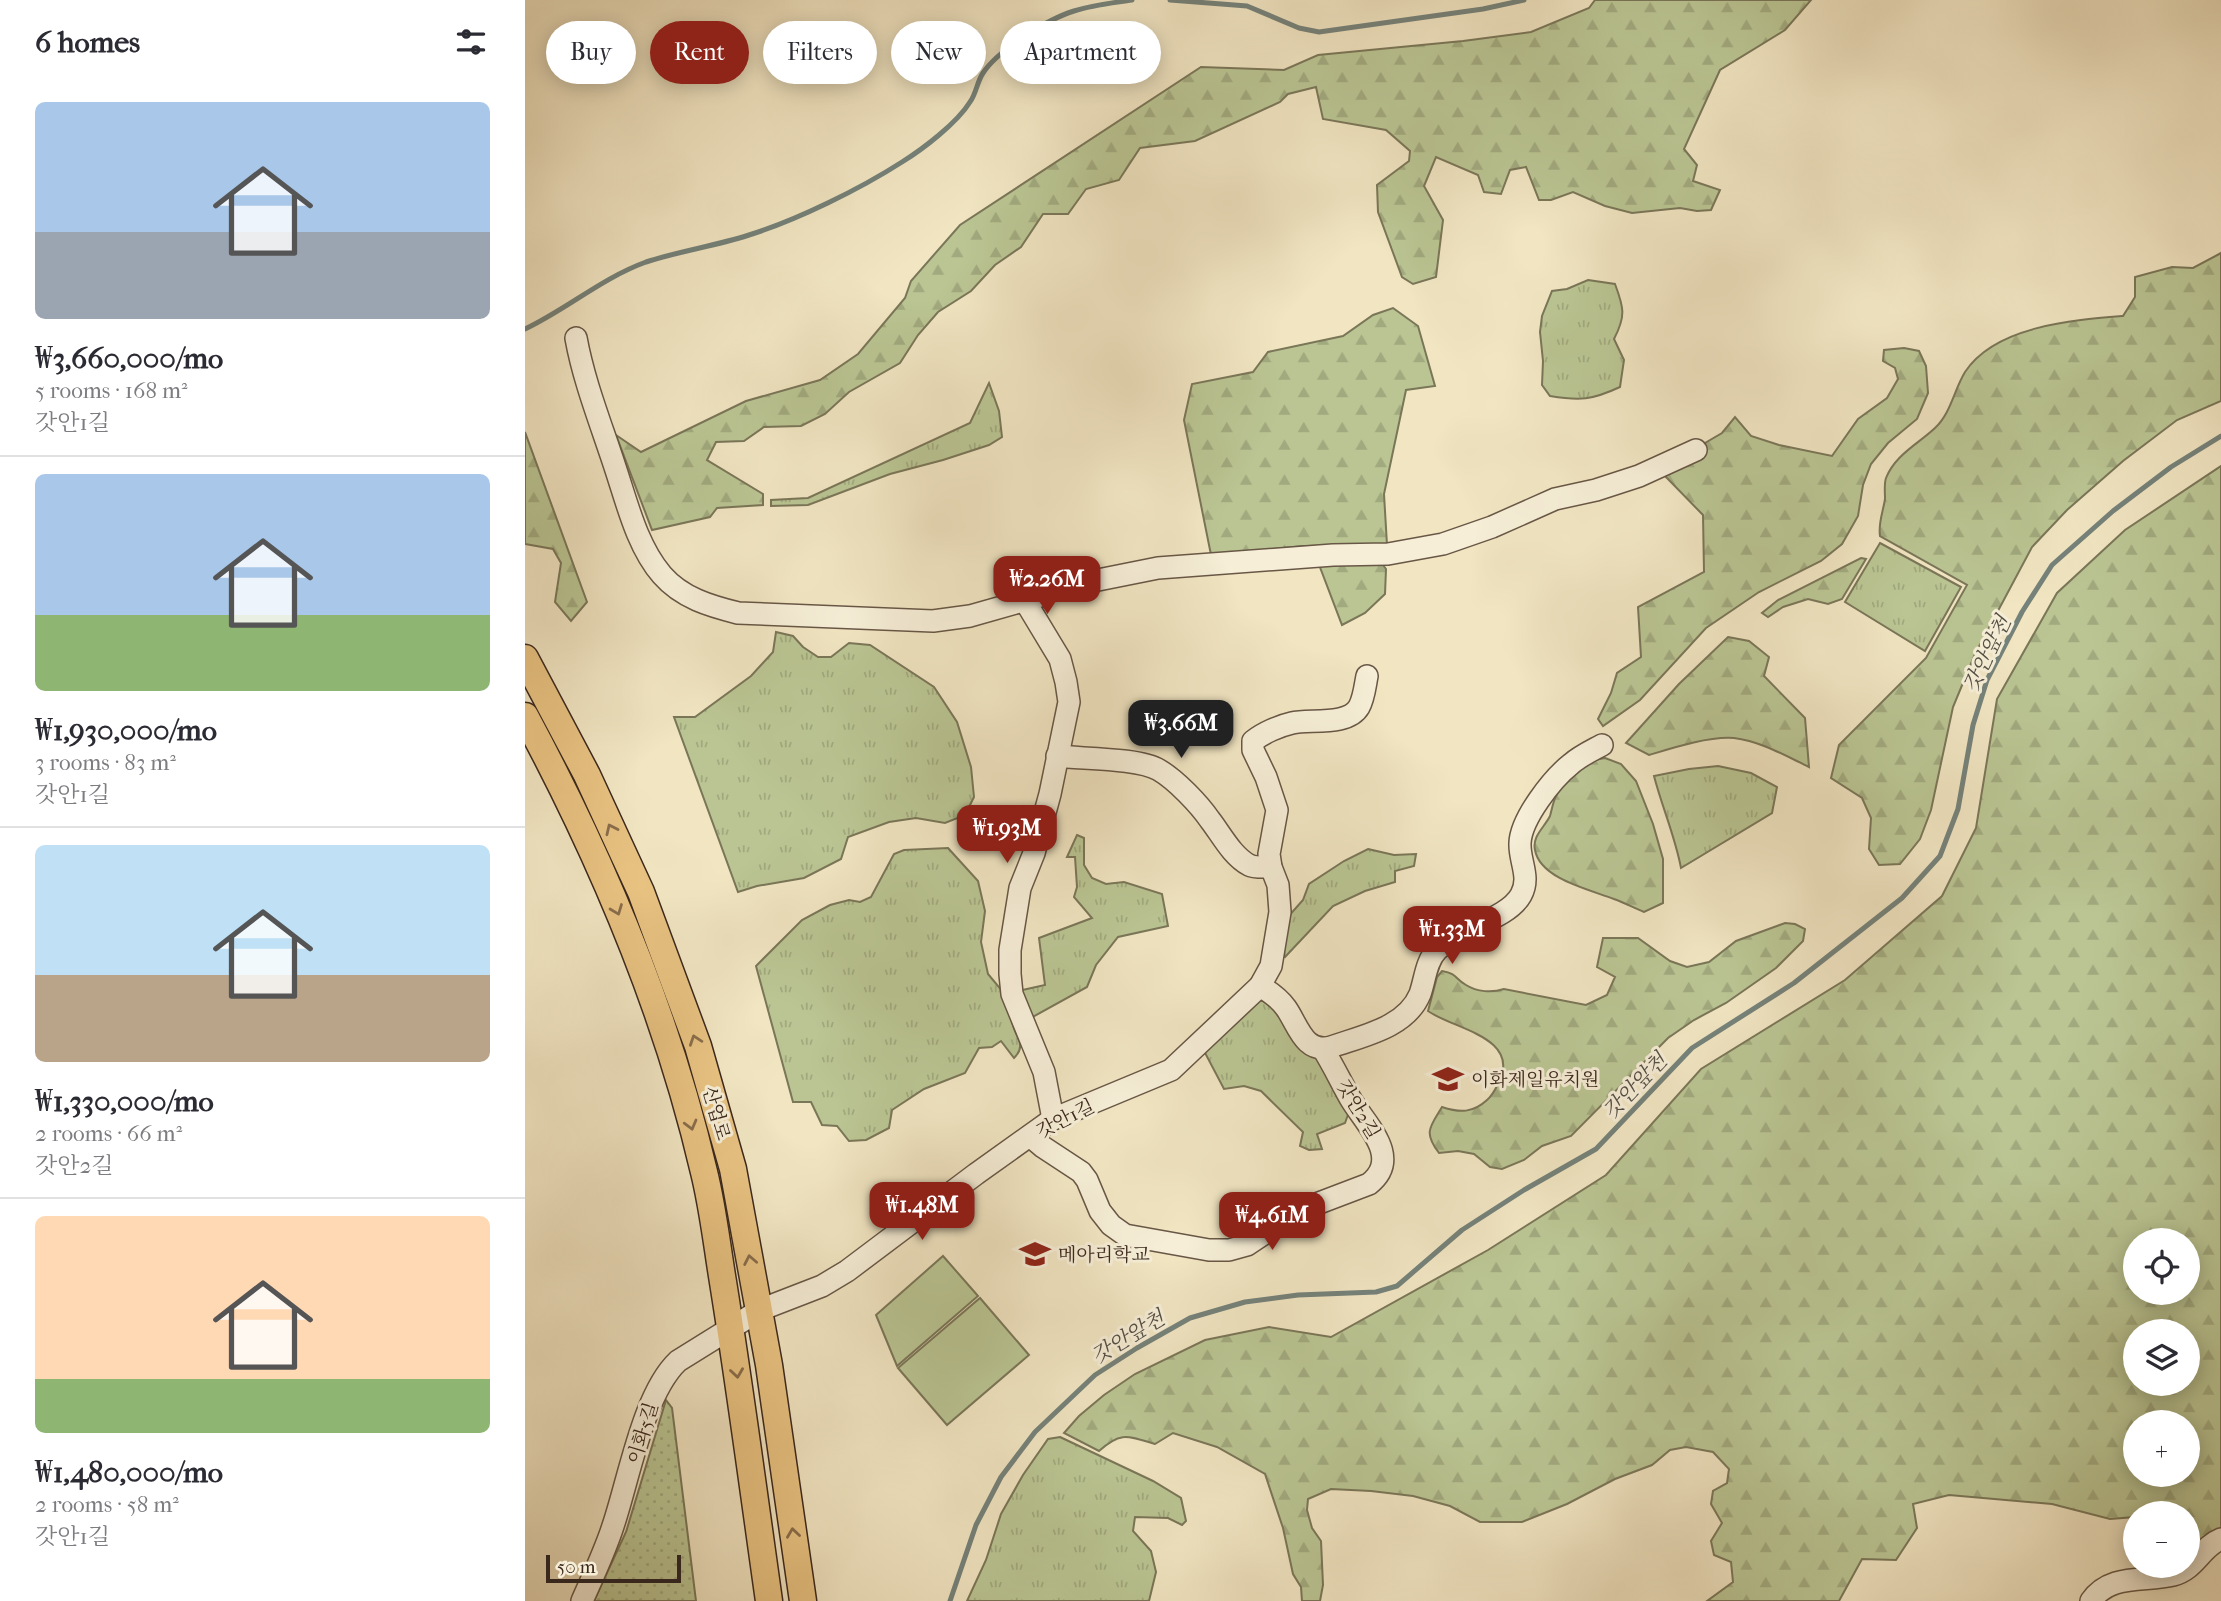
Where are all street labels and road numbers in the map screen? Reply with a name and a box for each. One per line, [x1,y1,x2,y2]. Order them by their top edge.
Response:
street label: 갓안2길 [1332,1076,1384,1143]
street label: 산업로 [698,1084,734,1143]
street label: 갓안1길 [1033,1095,1098,1143]
street label: 이화5길 [623,1400,663,1467]

